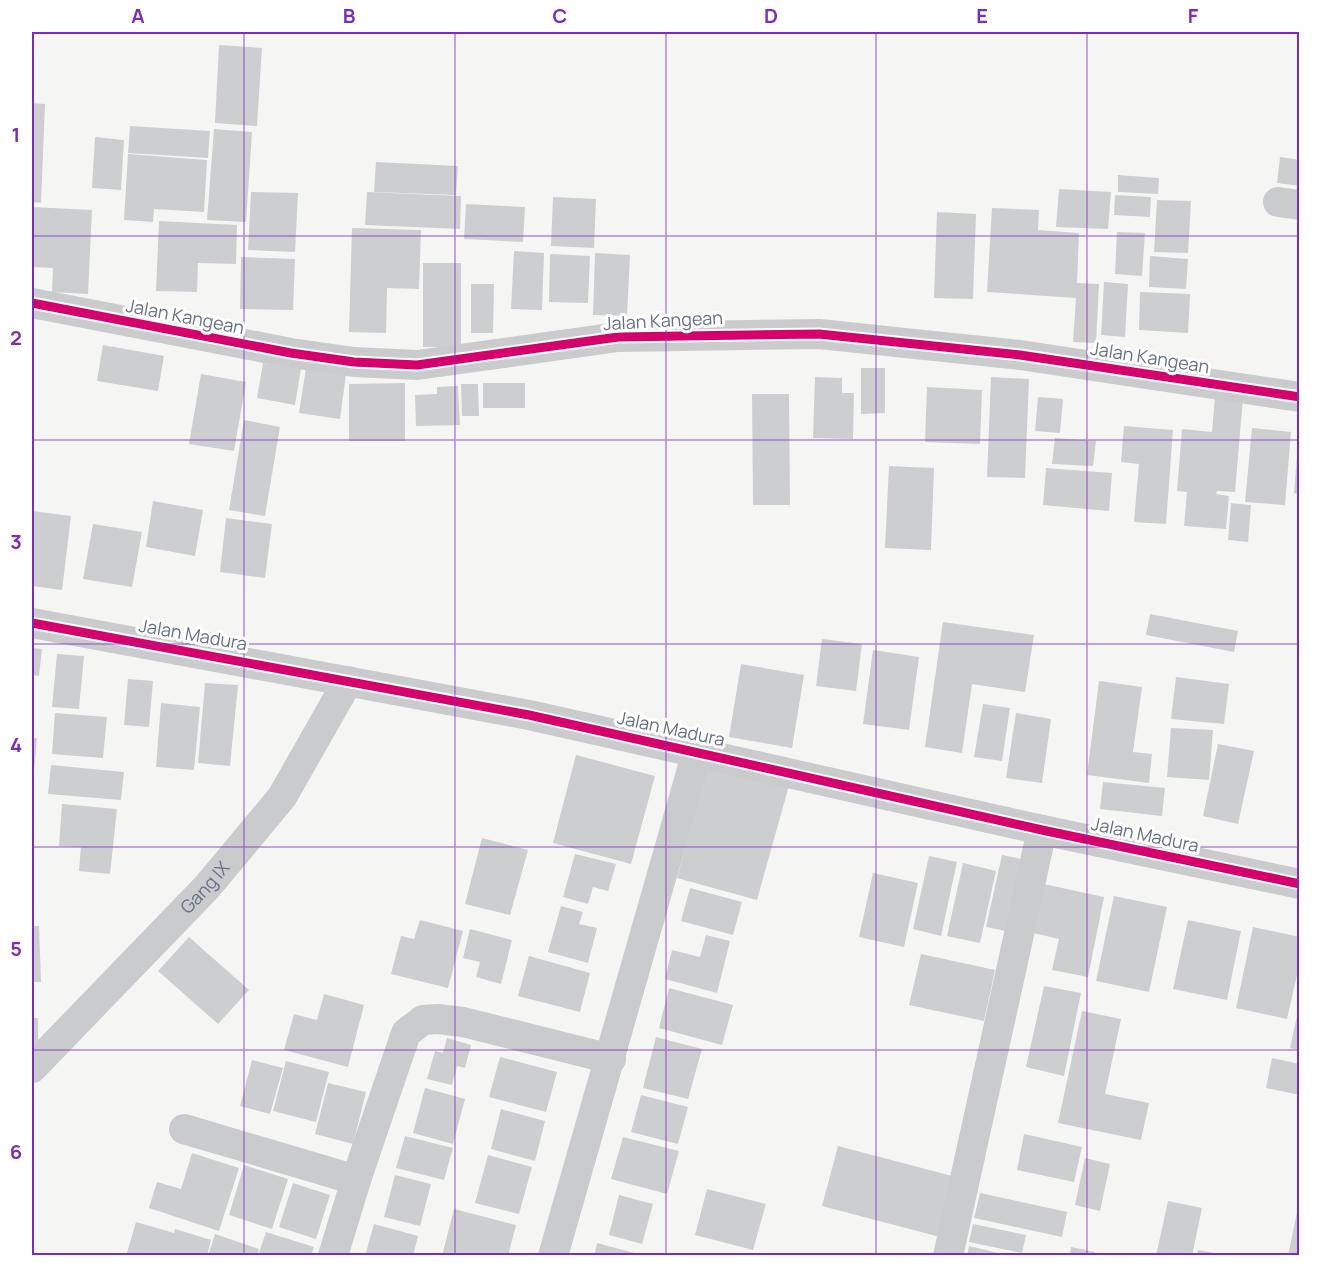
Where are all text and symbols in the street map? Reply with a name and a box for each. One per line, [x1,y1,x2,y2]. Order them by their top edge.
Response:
text: A [131,2,145,29]
text: B [343,2,356,29]
text: C [553,2,567,29]
text: D [764,2,778,29]
text: E [976,2,988,29]
text: F [1188,2,1199,29]
text: 1 [12,121,20,148]
street label: Jalan Kangean [124,293,246,339]
street label: Jalan Kangean [602,305,723,335]
text: 2 [10,324,22,351]
street label: Jalan Kangean [1089,336,1211,378]
text: 3 [10,528,22,555]
street label: Jalan Madura [137,613,249,655]
street label: Jalan Madura [615,705,727,751]
text: 4 [10,731,22,758]
street label: Jalan Madura [1089,811,1201,857]
street label: Gang IX [175,856,234,918]
text: 5 [10,935,22,962]
text: 6 [10,1138,22,1165]

